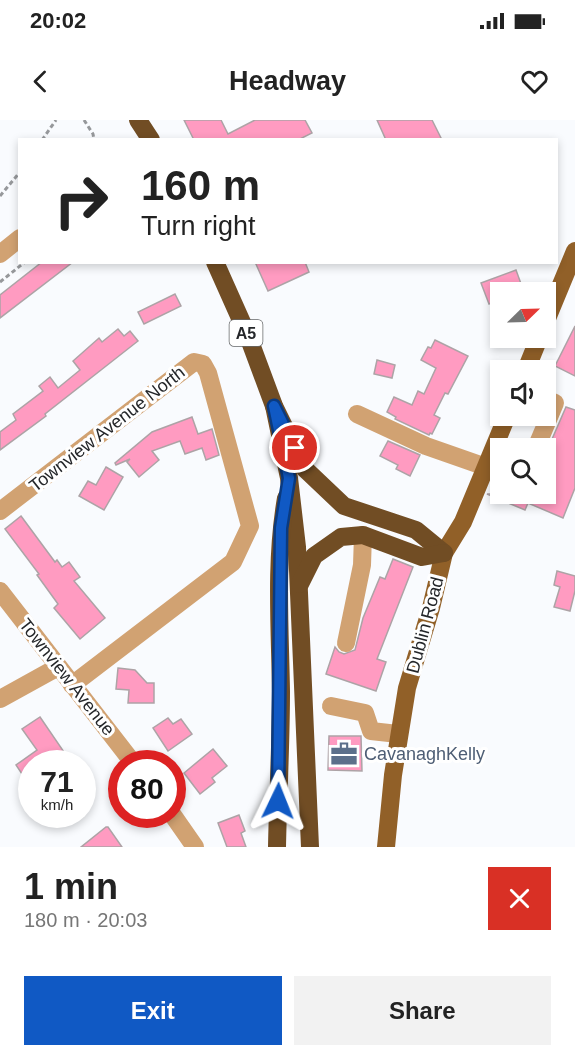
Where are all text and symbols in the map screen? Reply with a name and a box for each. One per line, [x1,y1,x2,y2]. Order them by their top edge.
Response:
text: 20:02 [30,8,86,33]
icon: back [24,65,57,98]
icon: heart [518,65,551,98]
text: Headway [229,66,346,96]
icon: right [42,162,120,240]
text: 160 m [141,162,260,209]
text: Turn right [141,211,256,241]
north arrow [490,282,556,348]
map controls [490,282,556,504]
road number: A5 [230,320,262,346]
button: sound [490,360,556,426]
street label: Townview Avenue North [25,362,189,496]
pin [269,422,320,473]
icon: arrive [278,431,311,464]
button: search [490,438,556,504]
street label: Dublin Road [403,575,447,675]
street label: Townview Avenue [15,615,119,739]
office icon: CavanaghKelly [329,739,359,769]
place label: CavanaghKelly [364,744,485,764]
speed limit sign: 80 [108,750,186,828]
text: 71 [40,765,74,798]
position arrow [246,769,310,833]
text: km/h [41,796,73,813]
text: 1 min [24,866,118,907]
button: close [488,867,551,930]
text: 180 m · 20:03 [24,909,147,931]
button: Exit [24,976,282,1045]
button: Share [294,976,551,1045]

